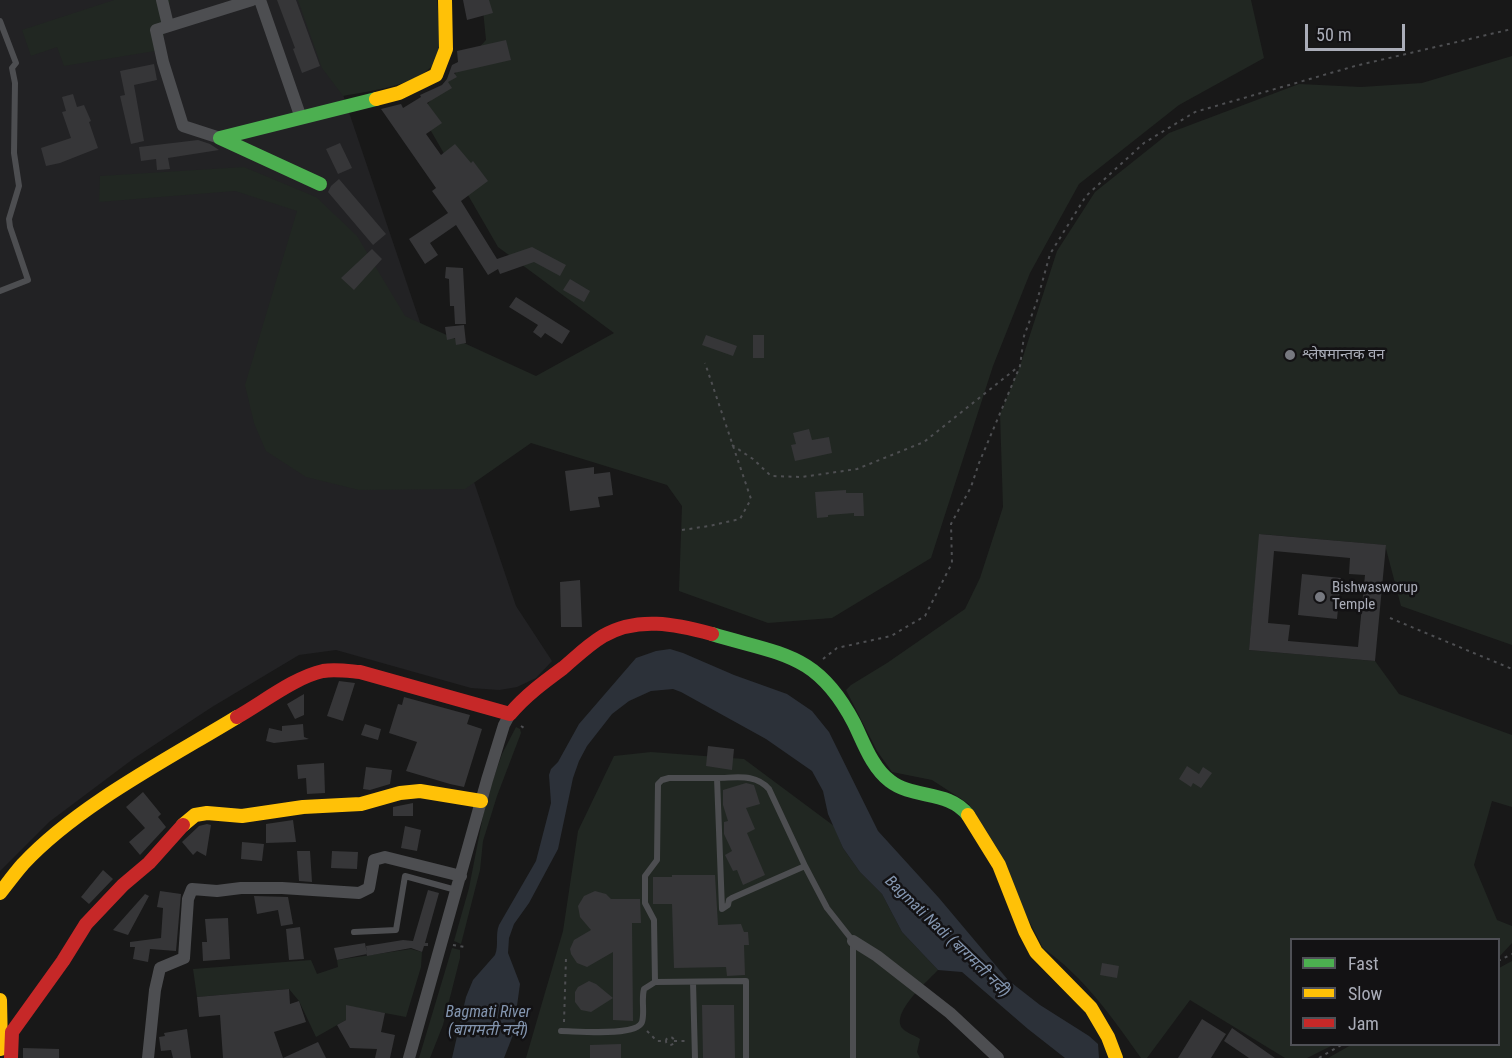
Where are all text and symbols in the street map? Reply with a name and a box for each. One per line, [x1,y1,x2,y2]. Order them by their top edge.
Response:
scale bar [1308,12,1408,50]
text: 50 m [1316,24,1351,45]
place label: श्लेषमान्तक वन [1302,346,1385,364]
marker: श्लेषमान्तक वन [1283,348,1297,362]
place label: Bishwasworup Temple [1332,579,1418,614]
marker: Bishwasworup Temple [1313,590,1327,604]
water label: Bagmati Nadi (बागमती नदी) [880,872,1014,1002]
legend [1290,938,1500,1046]
text: Fast [1348,953,1379,974]
text: Slow [1348,983,1382,1004]
water label: Bagmati River (बागमती नदी) [446,1003,530,1041]
text: Jam [1348,1013,1379,1034]

